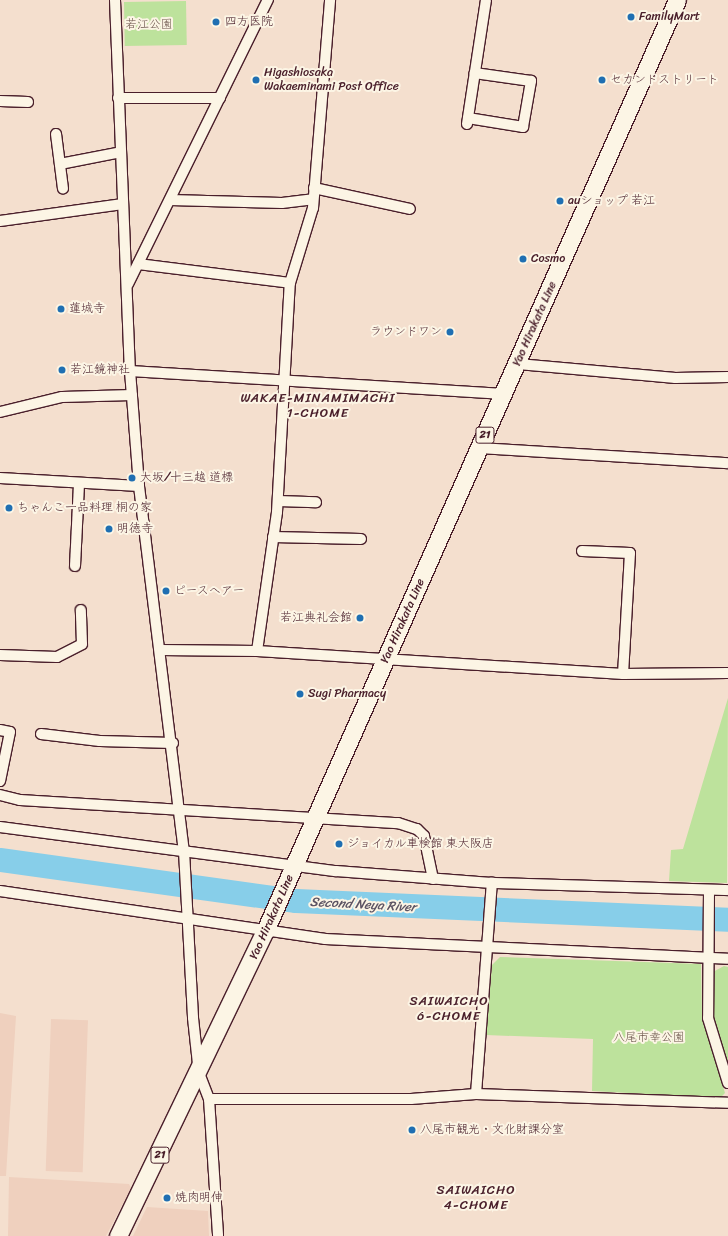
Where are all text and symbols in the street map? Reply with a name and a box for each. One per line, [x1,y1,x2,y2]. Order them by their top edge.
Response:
place label: FamilyMart [639,10,700,24]
marker: FamilyMart [626,12,636,22]
place label: 四方医院 [225,15,273,29]
marker: 四方医院 [210,16,222,28]
park label: 若江公園 [125,18,173,32]
place label: Higashiosaka Wakaeminami Post Office [264,66,399,94]
place label: セカンドストリート [610,73,718,87]
marker: Higashiosaka Wakaeminami Post Office [251,75,261,85]
marker: セカンドストリート [597,75,607,85]
place label: auショップ 若江 [568,194,656,208]
marker: auショップ 若江 [555,196,565,206]
place label: Cosmo [531,252,565,266]
marker: Cosmo [518,254,528,264]
street label: Yao Hirakata Line [510,279,560,369]
place label: 蓮城寺 [69,302,105,316]
marker: 蓮城寺 [56,304,66,314]
place label: ラウンドワン [370,325,442,339]
marker: ラウンドワン [445,327,455,337]
place label: 若江鏡神社 [70,363,130,377]
marker: 若江鏡神社 [57,365,67,375]
district label: WAKAE-MINAMIMACHI 1-CHOME [242,391,394,422]
road number: 21 [475,426,495,444]
place label: 大坂/十三越 道標 [140,471,233,485]
marker: 大坂/十三越 道標 [127,473,137,483]
place label: ちゃんこ一品料理 桐の家 [17,501,152,515]
marker: ちゃんこ一品料理 桐の家 [4,503,14,513]
place label: 明徳寺 [117,522,153,536]
marker: 明徳寺 [104,524,114,534]
street label: Yao Hirakata Line [378,576,428,666]
place label: ピースヘアー [174,584,245,598]
marker: ピースヘアー [161,586,171,596]
place label: 若江典礼会館 [280,611,352,625]
marker: 若江典礼会館 [355,613,365,623]
place label: Sugi Pharmacy [308,687,386,701]
marker: Sugi Pharmacy [295,689,305,699]
place label: ジョイカル車検館 東大阪店 [347,837,494,851]
marker: ジョイカル車検館 東大阪店 [334,839,344,849]
street label: Yao Hirakata Line [247,872,297,962]
water label: Second Neya River [309,894,417,916]
district label: SAIWAICHO 6-CHOME [410,994,488,1025]
park label: 八尾市幸公園 [613,1031,685,1045]
place label: 八尾市観光・文化財課分室 [420,1123,564,1137]
marker: 八尾市観光・文化財課分室 [407,1125,417,1135]
road number: 21 [150,1146,170,1164]
district label: SAIWAICHO 4-CHOME [437,1183,515,1214]
place label: 焼肉明伸 [175,1191,223,1205]
marker: 焼肉明伸 [162,1193,172,1203]

